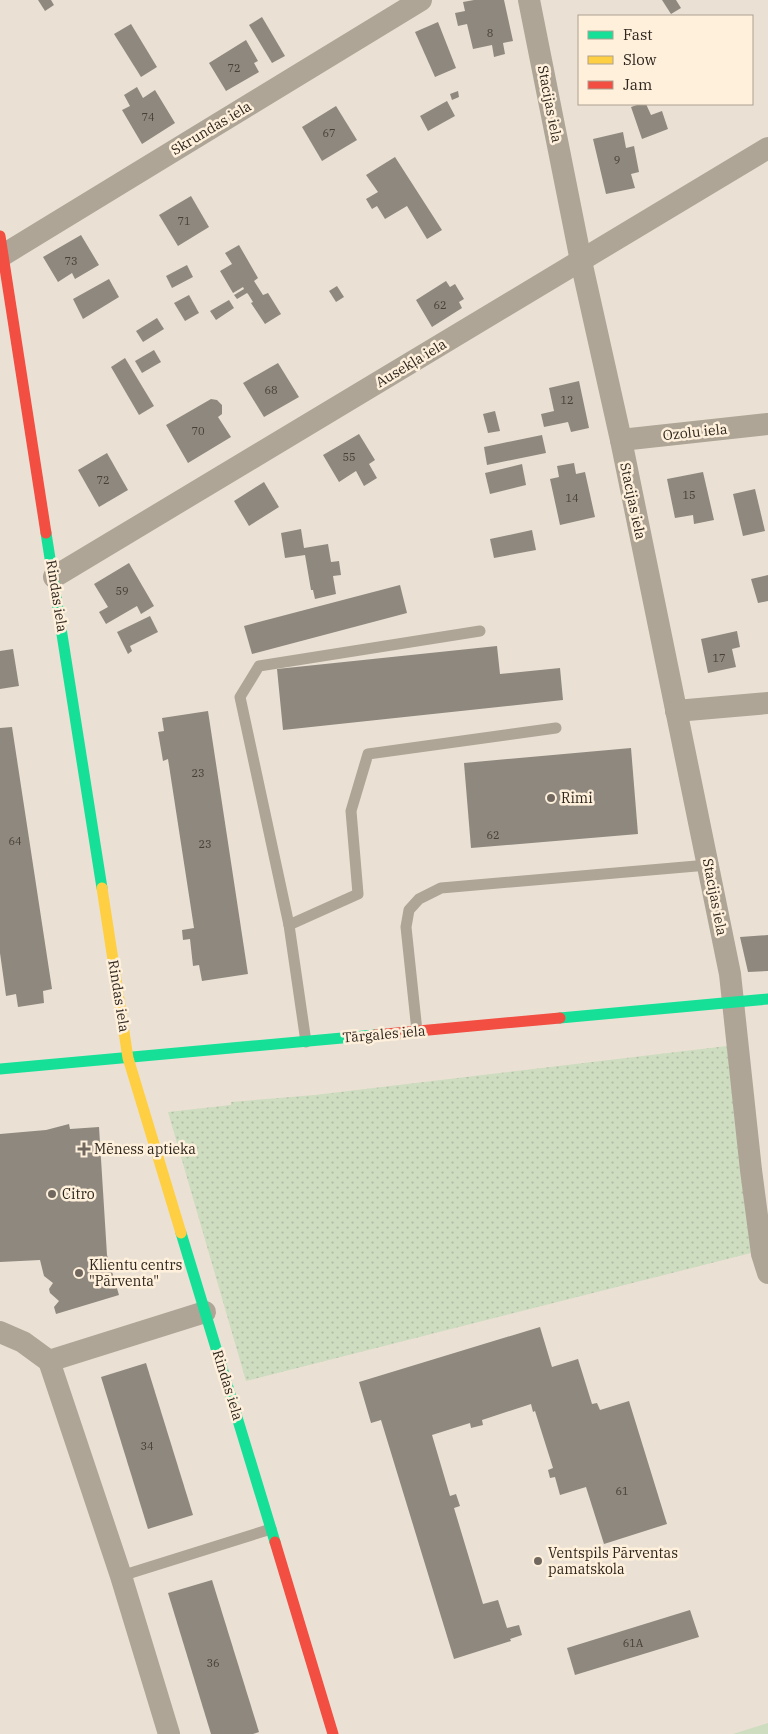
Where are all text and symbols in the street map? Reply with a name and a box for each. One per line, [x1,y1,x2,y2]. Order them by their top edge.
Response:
legend [578,15,753,105]
text: Fast [623,25,653,44]
house number: 8 [487,26,493,40]
text: Slow [623,50,657,69]
house number: 72 [227,61,241,75]
street label: Stacijas iela [534,64,566,144]
text: Jam [623,75,652,94]
street label: Skrundas iela [168,97,255,159]
house number: 74 [141,110,155,124]
house number: 67 [322,126,336,140]
house number: 9 [614,153,620,167]
house number: 71 [177,214,191,228]
house number: 73 [64,254,78,268]
house number: 62 [433,298,447,312]
street label: Ausekļa iela [372,335,450,391]
house number: 68 [264,383,278,397]
house number: 12 [560,393,574,407]
street label: Ozolu iela [662,420,728,444]
house number: 70 [191,424,205,438]
house number: 55 [342,450,356,464]
street label: Stacijas iela [616,461,650,541]
house number: 72 [96,473,110,487]
house number: 15 [682,488,696,502]
house number: 14 [565,491,579,505]
street label: Rindas iela [42,559,72,634]
house number: 59 [115,584,129,598]
house number: 17 [712,651,726,665]
house number: 23 [191,766,205,780]
place label: Rimi [561,789,593,807]
marker: Rimi [545,792,557,804]
house number: 62 [486,828,500,842]
house number: 64 [8,834,22,848]
house number: 23 [198,837,212,851]
street label: Stacijas iela [699,857,731,937]
street label: Rindas iela [104,959,134,1034]
street label: Tārgales iela [342,1021,427,1047]
place label: Mēness aptieka [94,1140,196,1158]
marker: Mēness aptieka [78,1143,90,1155]
place label: Citro [62,1185,95,1203]
marker: Citro [46,1188,58,1200]
place label: Klientu centrs "Pārventa" [89,1256,182,1290]
marker: Klientu centrs "Pārventa" [73,1267,85,1279]
street label: Rindas iela [209,1348,247,1423]
house number: 34 [140,1439,154,1453]
house number: 61 [615,1484,629,1498]
place label: Ventspils Pārventas pamatskola [548,1544,678,1578]
marker: Ventspils Pārventas pamatskola [532,1555,544,1567]
house number: 61A [623,1636,644,1650]
house number: 36 [206,1656,220,1670]

